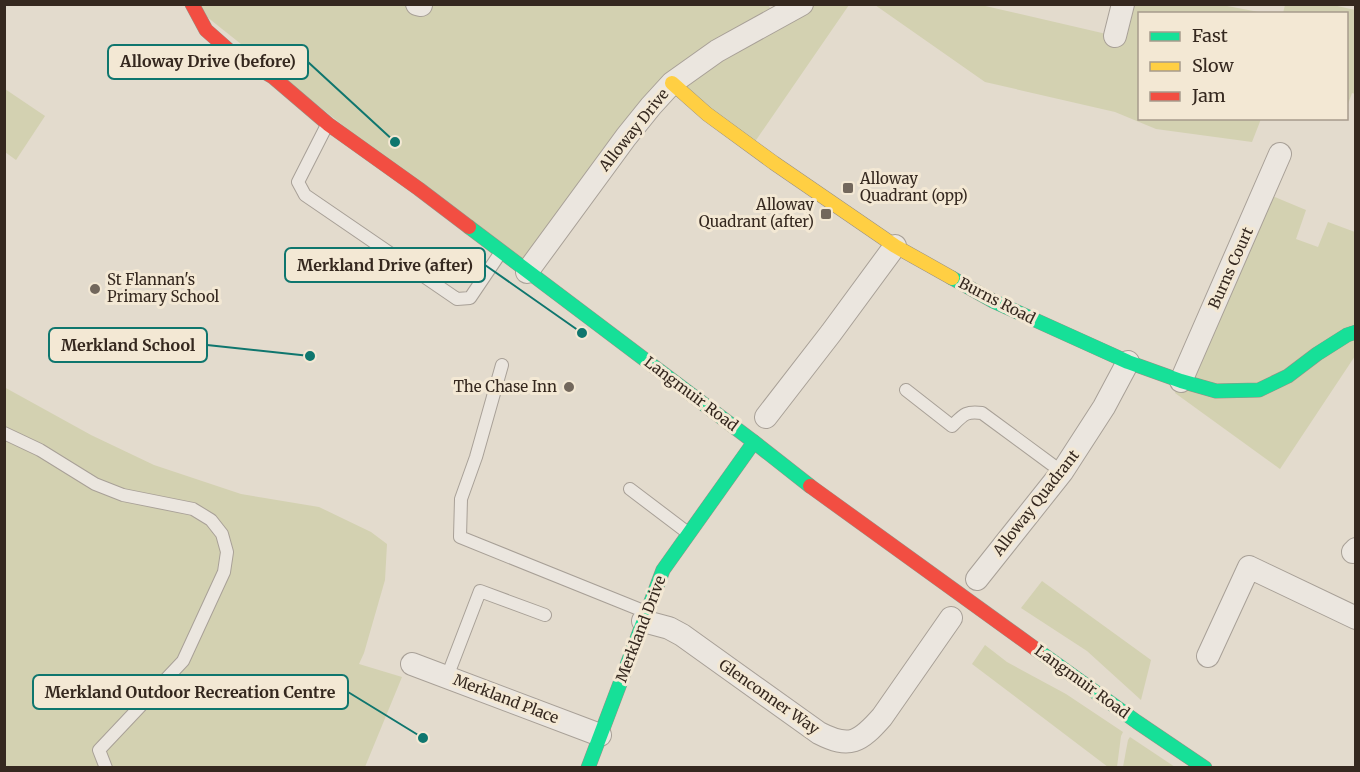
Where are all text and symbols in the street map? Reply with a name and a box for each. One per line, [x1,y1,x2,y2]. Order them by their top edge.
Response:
legend [1138,12,1348,120]
text: Fast [1192,24,1228,47]
callout: Alloway Drive (before) [108,45,308,79]
text: Alloway Drive (before) [119,51,296,71]
text: Slow [1192,54,1235,77]
text: Jam [1191,84,1226,107]
street label: Alloway Drive [594,85,673,175]
place label: Alloway Quadrant (opp) [859,169,968,205]
marker: Alloway Quadrant (opp) [841,181,855,195]
place label: Alloway Quadrant (after) [699,195,814,231]
marker: Alloway Quadrant (after) [819,207,833,221]
street label: Burns Court [1204,224,1257,312]
callout: Merkland Drive (after) [285,248,485,282]
text: Merkland Drive (after) [297,255,473,275]
place label: St Flannan's Primary School [107,270,220,306]
street label: Burns Road [956,273,1039,328]
marker: St Flannan's Primary School [88,282,102,296]
callout: Merkland School [49,328,207,362]
text: Merkland School [61,335,195,355]
street label: Langmuir Road [641,352,742,435]
place label: The Chase Inn [453,377,557,396]
marker: The Chase Inn [562,380,576,394]
street label: Alloway Quadrant [988,446,1083,560]
street label: Merkland Drive [611,573,670,685]
street label: Langmuir Road [1031,641,1133,722]
street label: Glenconner Way [715,655,823,738]
street label: Merkland Place [451,670,562,727]
callout: Merkland Outdoor Recreation Centre [33,675,348,709]
text: Merkland Outdoor Recreation Centre [45,682,336,702]

